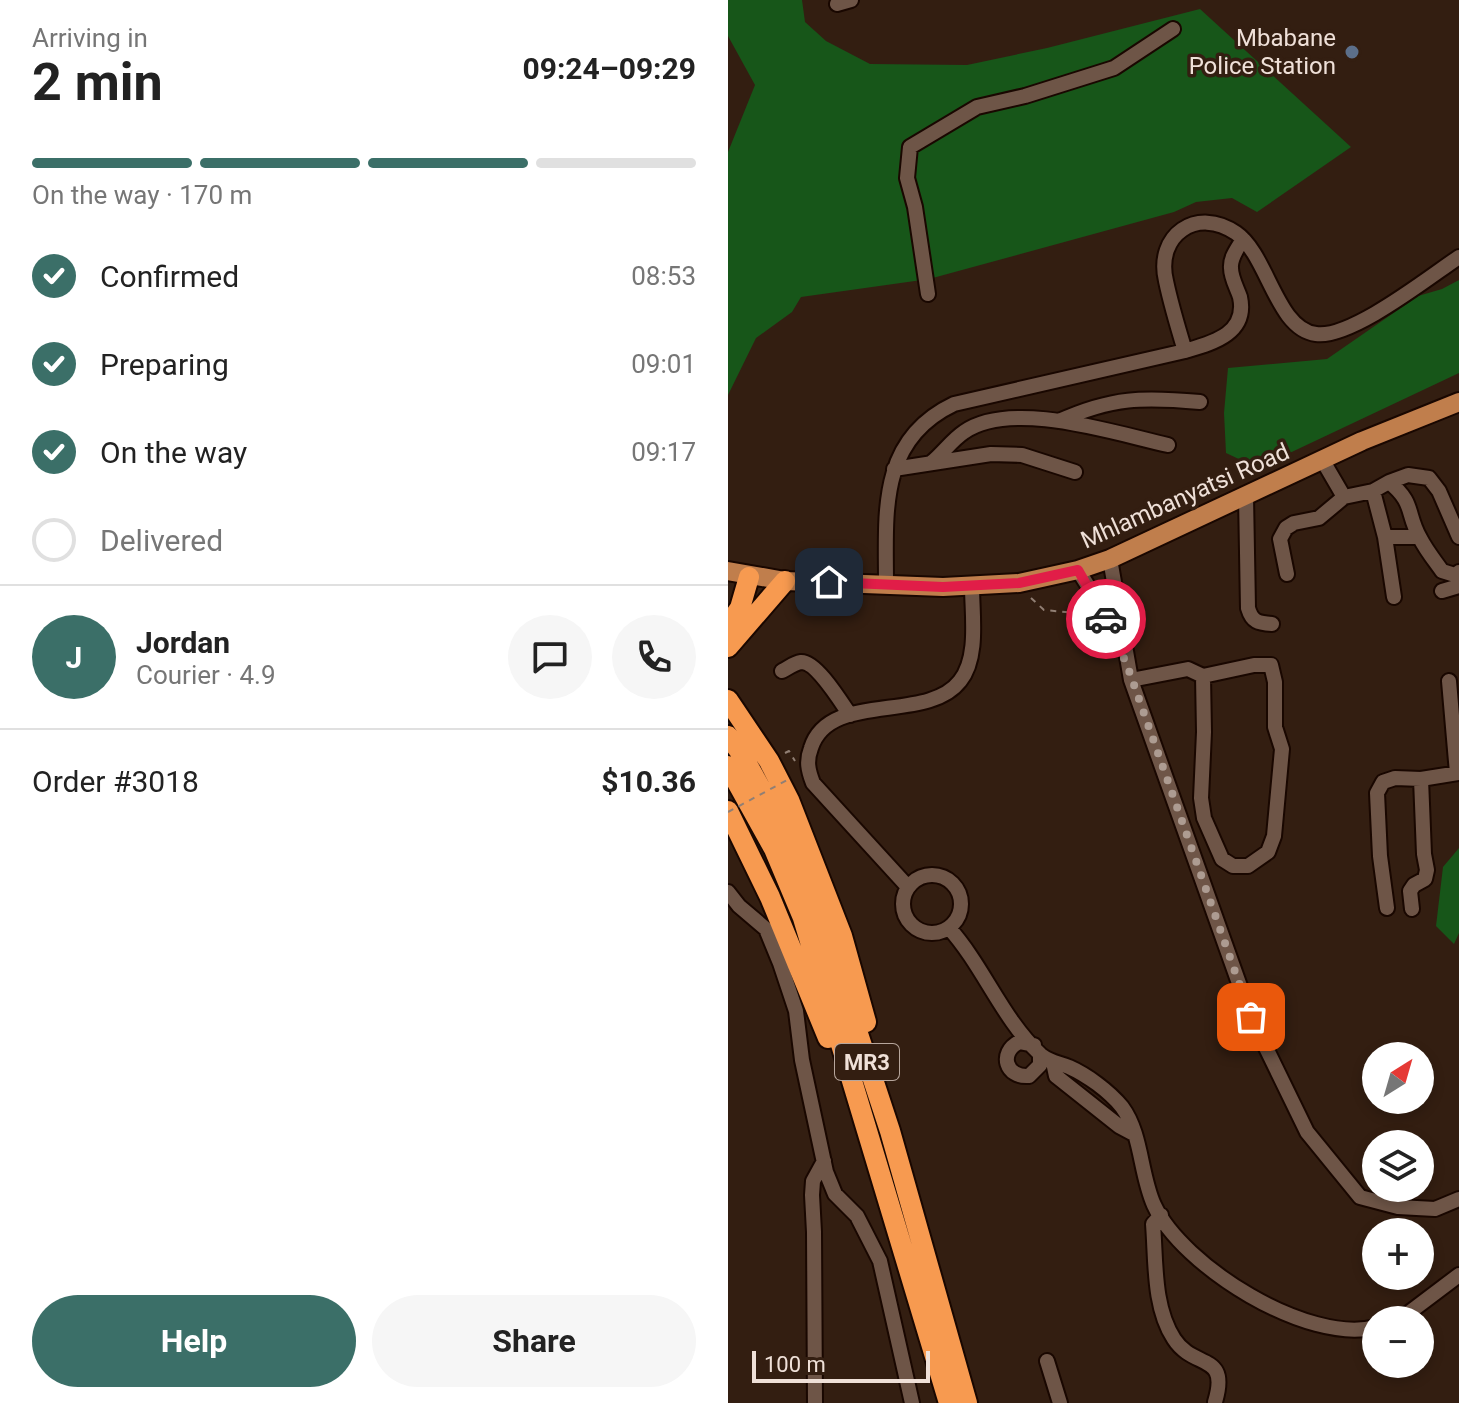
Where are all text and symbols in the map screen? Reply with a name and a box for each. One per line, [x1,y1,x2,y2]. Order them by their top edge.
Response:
text: Arriving in [32,23,148,53]
place label: Mbabane Police Station [1189,24,1336,80]
marker: Mbabane Police Station [1343,43,1361,61]
text: 09:24–09:29 [522,51,696,86]
text: 2 min [32,52,163,113]
text: On the way · 170 m [32,180,252,210]
icon: check [32,254,76,298]
text: Confirmed [100,259,239,294]
text: 08:53 [631,261,696,291]
icon: check [32,342,76,386]
text: Preparing [100,347,229,382]
text: 09:01 [631,349,696,379]
icon: check [32,430,76,474]
text: On the way [100,435,247,470]
text: 09:17 [631,437,696,467]
street label: Mhlambanyatsi Road [1076,437,1294,555]
text: Delivered [100,523,223,558]
pin [795,548,863,616]
icon: home [807,560,851,604]
courier [1066,579,1146,659]
icon: car [1084,597,1128,641]
button: chat [508,615,592,699]
button: phone [612,615,696,699]
text: Jordan [136,625,230,660]
text: J [66,640,82,675]
text: Courier · 4.9 [136,660,276,690]
text: Order #3018 [32,764,199,799]
text: $10.36 [601,764,696,799]
pin [1217,983,1285,1051]
icon: bag [1229,995,1273,1039]
north arrow [1362,1042,1434,1114]
map controls [1362,1042,1434,1378]
road number: MR3 [835,1044,899,1080]
button: layers [1362,1130,1434,1202]
button: + [1362,1218,1434,1290]
button: Help [32,1295,356,1387]
button: Share [372,1295,696,1387]
button: − [1362,1306,1434,1378]
scale bar [752,1347,930,1383]
text: 100 m [764,1352,826,1377]

